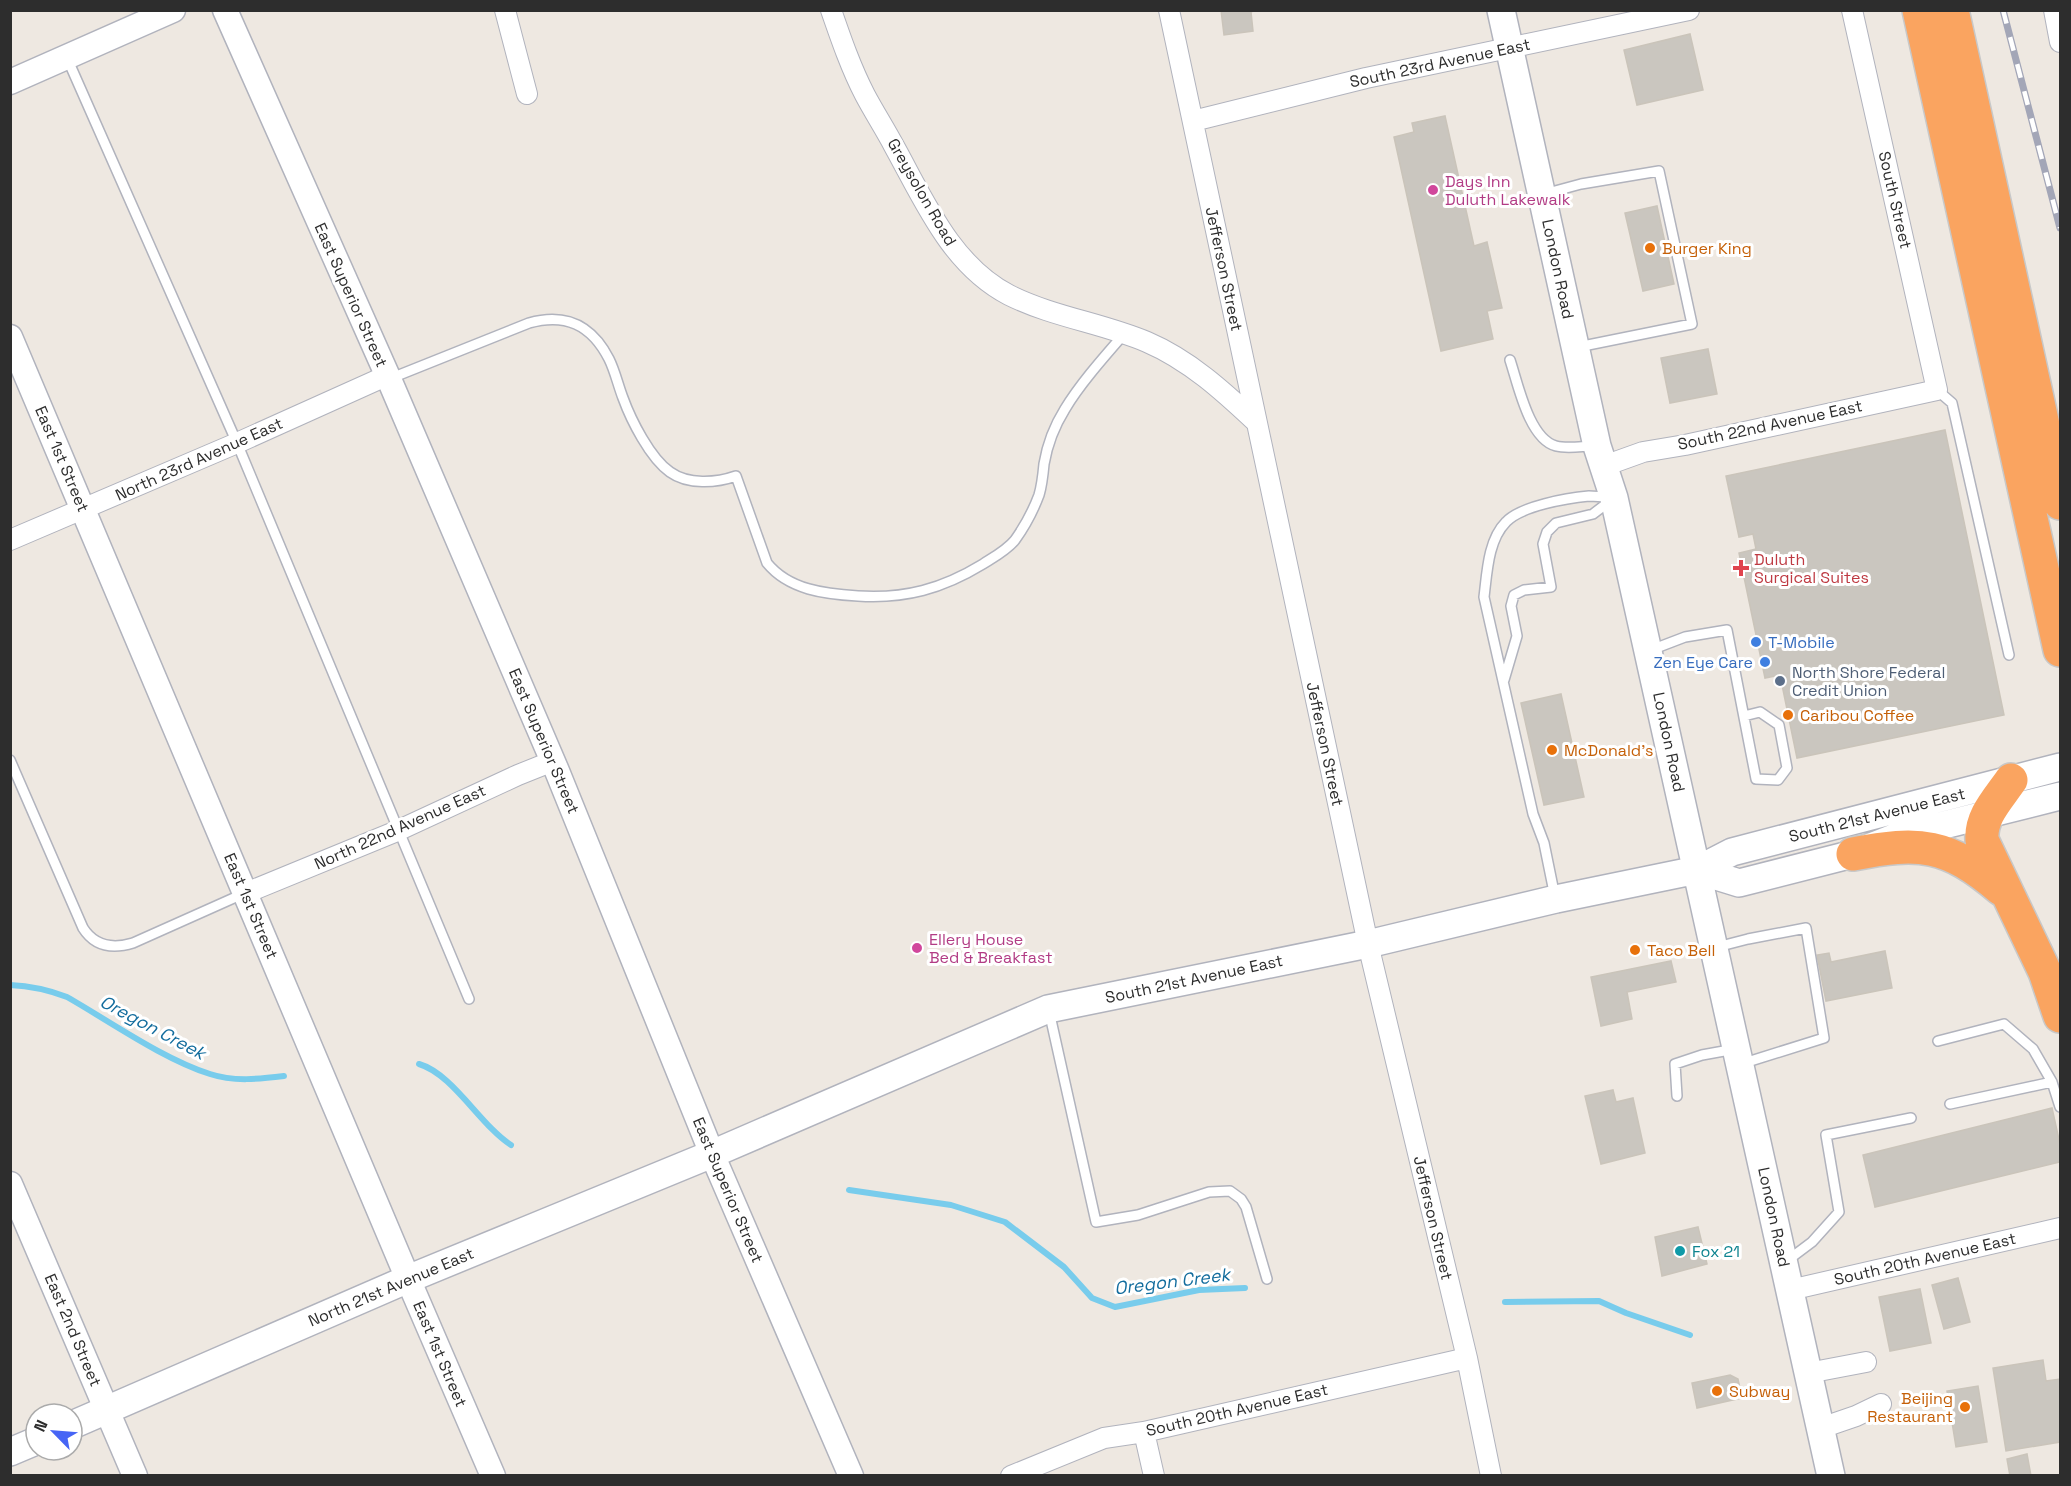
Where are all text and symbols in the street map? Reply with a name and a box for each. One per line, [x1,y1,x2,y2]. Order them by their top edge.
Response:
street label: South 23rd Avenue East [1348,34,1532,92]
street label: Greysolon Road [883,134,961,250]
street label: South Street [1874,149,1916,251]
place label: Days Inn Duluth Lakewalk [1445,171,1571,210]
marker: Days Inn Duluth Lakewalk [1426,183,1440,197]
street label: Jefferson Street [1201,205,1247,333]
street label: London Road [1537,217,1579,321]
street label: East Superior Street [310,219,392,371]
place label: Burger King [1662,238,1752,259]
marker: Burger King [1643,241,1657,255]
street label: South 22nd Avenue East [1676,395,1864,455]
street label: East 1st Street [30,403,94,515]
street label: North 23rd Avenue East [112,413,286,505]
place label: Duluth Surgical Suites [1754,549,1869,588]
marker: Duluth Surgical Suites [1732,559,1750,577]
place label: T-Mobile [1768,632,1835,653]
marker: T-Mobile [1749,635,1763,649]
place label: Zen Eye Care [1654,652,1753,673]
marker: Zen Eye Care [1758,655,1772,669]
place label: North Shore Federal Credit Union [1792,662,1945,701]
street label: East Superior Street [504,665,584,817]
marker: North Shore Federal Credit Union [1773,674,1787,688]
street label: Jefferson Street [1302,680,1348,808]
street label: London Road [1648,690,1690,794]
place label: Caribou Coffee [1800,705,1914,726]
marker: Caribou Coffee [1781,708,1795,722]
place label: McDonald's [1564,740,1654,761]
marker: McDonald's [1545,743,1559,757]
street label: North 22nd Avenue East [311,780,489,874]
street label: South 21st Avenue East [1787,783,1967,847]
street label: East 1st Street [219,850,283,962]
place label: Ellery House Bed & Breakfast [929,929,1053,968]
place label: Taco Bell [1647,940,1715,961]
marker: Ellery House Bed & Breakfast [910,941,924,955]
marker: Taco Bell [1628,943,1642,957]
street label: South 21st Avenue East [1103,950,1285,1008]
water label: Oregon Creek [96,989,212,1066]
street label: East Superior Street [688,1114,768,1266]
street label: Jefferson Street [1409,1154,1457,1282]
street label: London Road [1753,1165,1795,1269]
street label: South 20th Avenue East [1832,1228,2018,1290]
place label: Fox 21 [1692,1241,1740,1262]
street label: North 21st Avenue East [305,1243,477,1331]
marker: Fox 21 [1673,1244,1687,1258]
water label: Oregon Creek [1113,1262,1234,1300]
street label: East 2nd Street [40,1270,106,1390]
street label: East 1st Street [408,1298,472,1410]
street label: South 20th Avenue East [1144,1379,1330,1441]
place label: Subway [1729,1381,1790,1402]
marker: Subway [1710,1384,1724,1398]
place label: Beijing Restaurant [1867,1388,1953,1427]
marker: Beijing Restaurant [1958,1400,1972,1414]
north arrow [24,1402,84,1462]
text: N [29,1417,53,1435]

